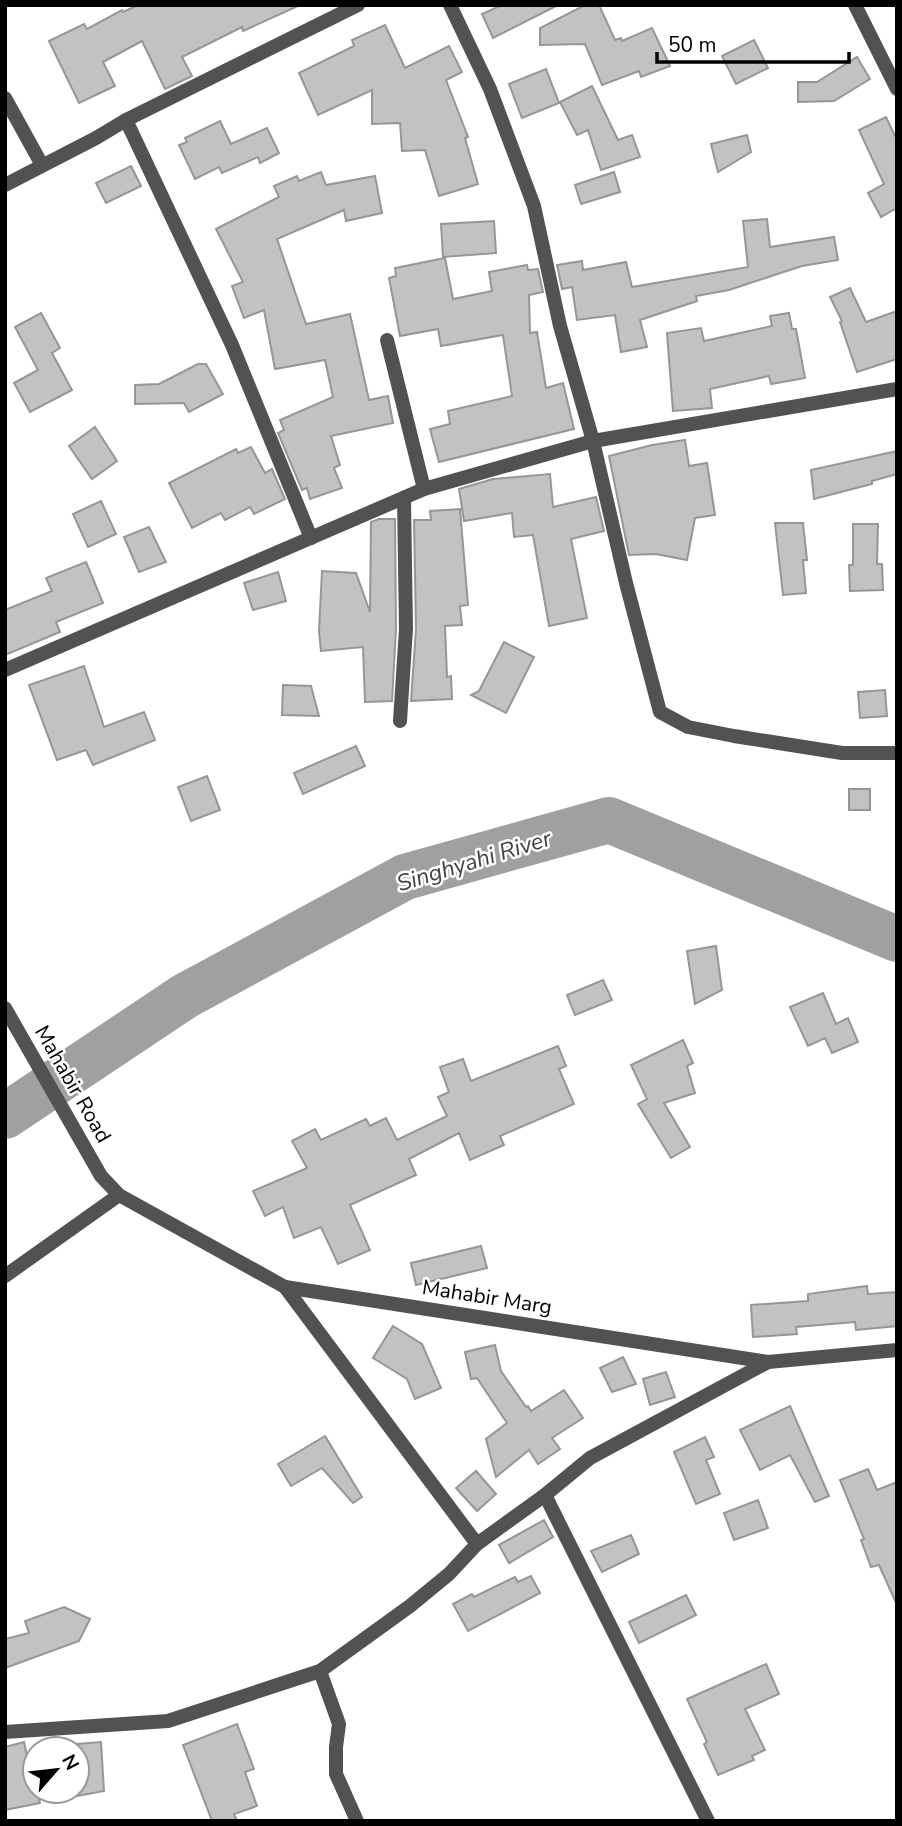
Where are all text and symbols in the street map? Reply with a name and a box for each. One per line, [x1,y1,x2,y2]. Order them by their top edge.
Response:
scale bar [657,21,850,65]
text: 50 m [668,31,717,59]
water label: Singhyahi River [393,823,556,899]
street label: Mahabir Road [28,1020,118,1148]
street label: Mahabir Marg [420,1273,554,1321]
north arrow [21,1735,91,1805]
text: N [55,1750,85,1775]

